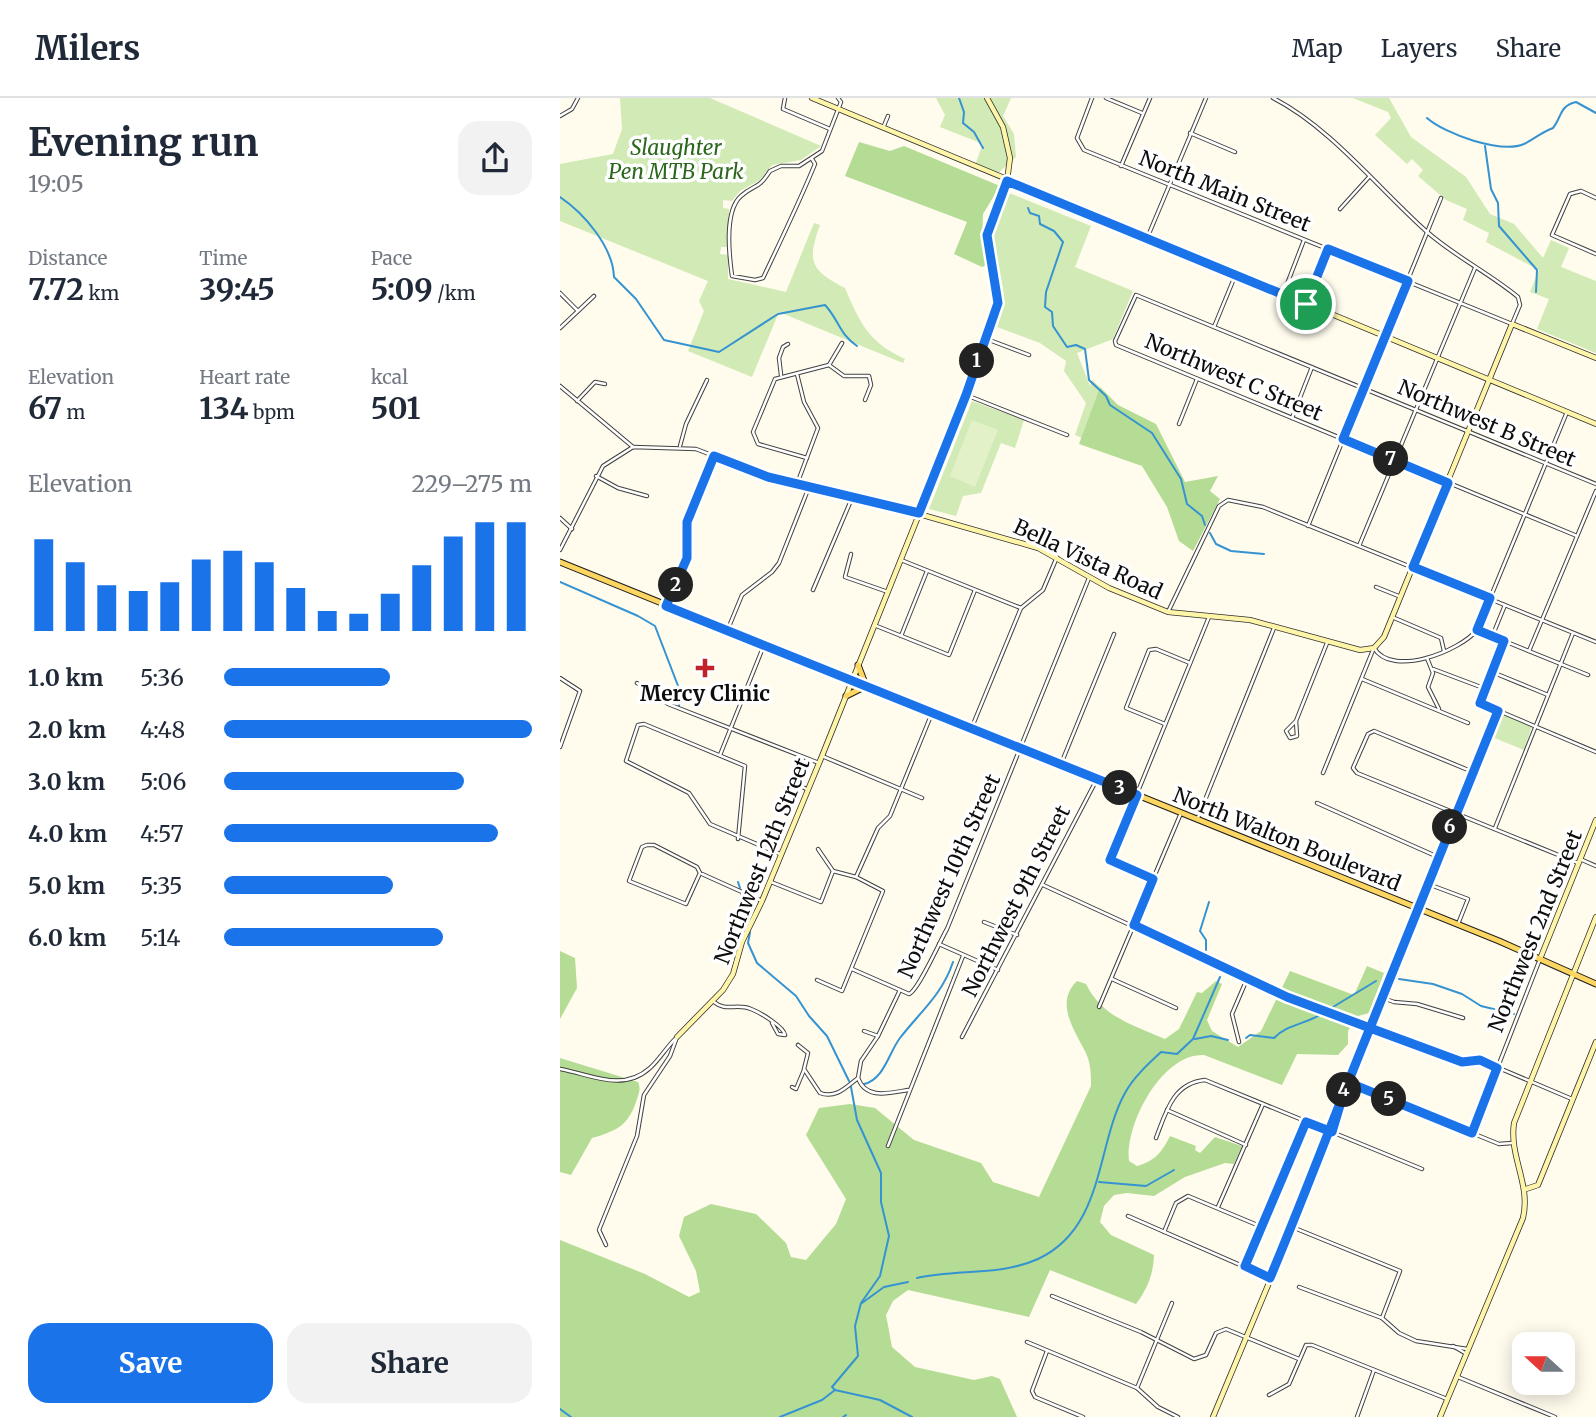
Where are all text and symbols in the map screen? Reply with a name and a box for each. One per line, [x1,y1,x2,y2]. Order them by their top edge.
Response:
text: Milers [35,28,140,69]
text: Map [1292,33,1343,64]
text: Layers [1381,33,1457,64]
text: Share [1495,33,1561,64]
text: Evening run [28,119,259,166]
button: share [458,121,532,195]
park label: Slaughter Pen MTB Park [608,134,744,185]
street label: North Main Street [1135,144,1315,238]
text: 19:05 [28,169,84,198]
text: Distance [28,246,107,270]
text: Time [199,246,248,270]
text: Pace [371,246,412,270]
text: 7.72 [28,270,84,308]
text: 39:45 [199,270,275,308]
text: 5:09 [371,270,433,308]
pin [1276,274,1336,334]
text: km [84,281,119,305]
text: /km [433,281,476,305]
icon: arrive [1287,285,1325,323]
street label: Northwest C Street [1141,327,1327,427]
pin: 1 [960,344,994,378]
text: 1 [972,348,981,372]
text: Elevation [28,365,114,389]
text: Heart rate [199,365,290,389]
text: kcal [371,365,408,389]
street label: Northwest B Street [1394,373,1580,473]
text: 67 [28,389,62,427]
text: 134 [199,389,249,427]
text: 501 [371,389,420,427]
text: m [62,400,85,424]
text: bpm [249,400,295,424]
pin: 7 [1374,442,1408,476]
text: 7 [1385,446,1396,470]
text: Elevation [28,469,132,498]
text: 229–275 m [412,469,532,498]
street label: Bella Vista Road [1009,513,1167,605]
pin: 2 [659,568,694,602]
text: 2 [670,572,681,596]
marker: Mercy Clinic [695,658,715,678]
text: 1.0 km [28,663,103,692]
text: 5:36 [140,663,184,692]
place label: Mercy Clinic [640,680,770,707]
text: 2.0 km [28,715,106,744]
text: 4:48 [140,715,185,744]
street label: Northwest 12th Street [708,754,816,968]
text: 3.0 km [28,767,105,796]
text: 5:06 [140,767,186,796]
street label: Northwest 10th Street [892,770,1006,982]
pin: 3 [1102,770,1138,806]
text: 3 [1114,775,1125,799]
street label: North Walton Boulevard [1169,781,1405,897]
street label: Northwest 9th Street [956,801,1076,1001]
pin: 6 [1432,810,1468,844]
text: 6 [1444,814,1455,838]
text: 4.0 km [28,819,107,848]
text: 4:57 [140,819,184,848]
street label: Northwest 2nd Street [1482,826,1588,1036]
text: 5.0 km [28,871,105,900]
text: 5:35 [140,871,182,900]
text: 6.0 km [28,923,106,952]
text: 5:14 [140,923,180,952]
pin: 4 [1326,1072,1362,1108]
text: 4 [1337,1077,1350,1101]
pin: 5 [1372,1082,1406,1116]
text: 5 [1383,1086,1394,1110]
button: Save [28,1323,273,1403]
button: Share [287,1323,532,1403]
north arrow [1512,1332,1575,1395]
map controls [1512,1332,1575,1395]

